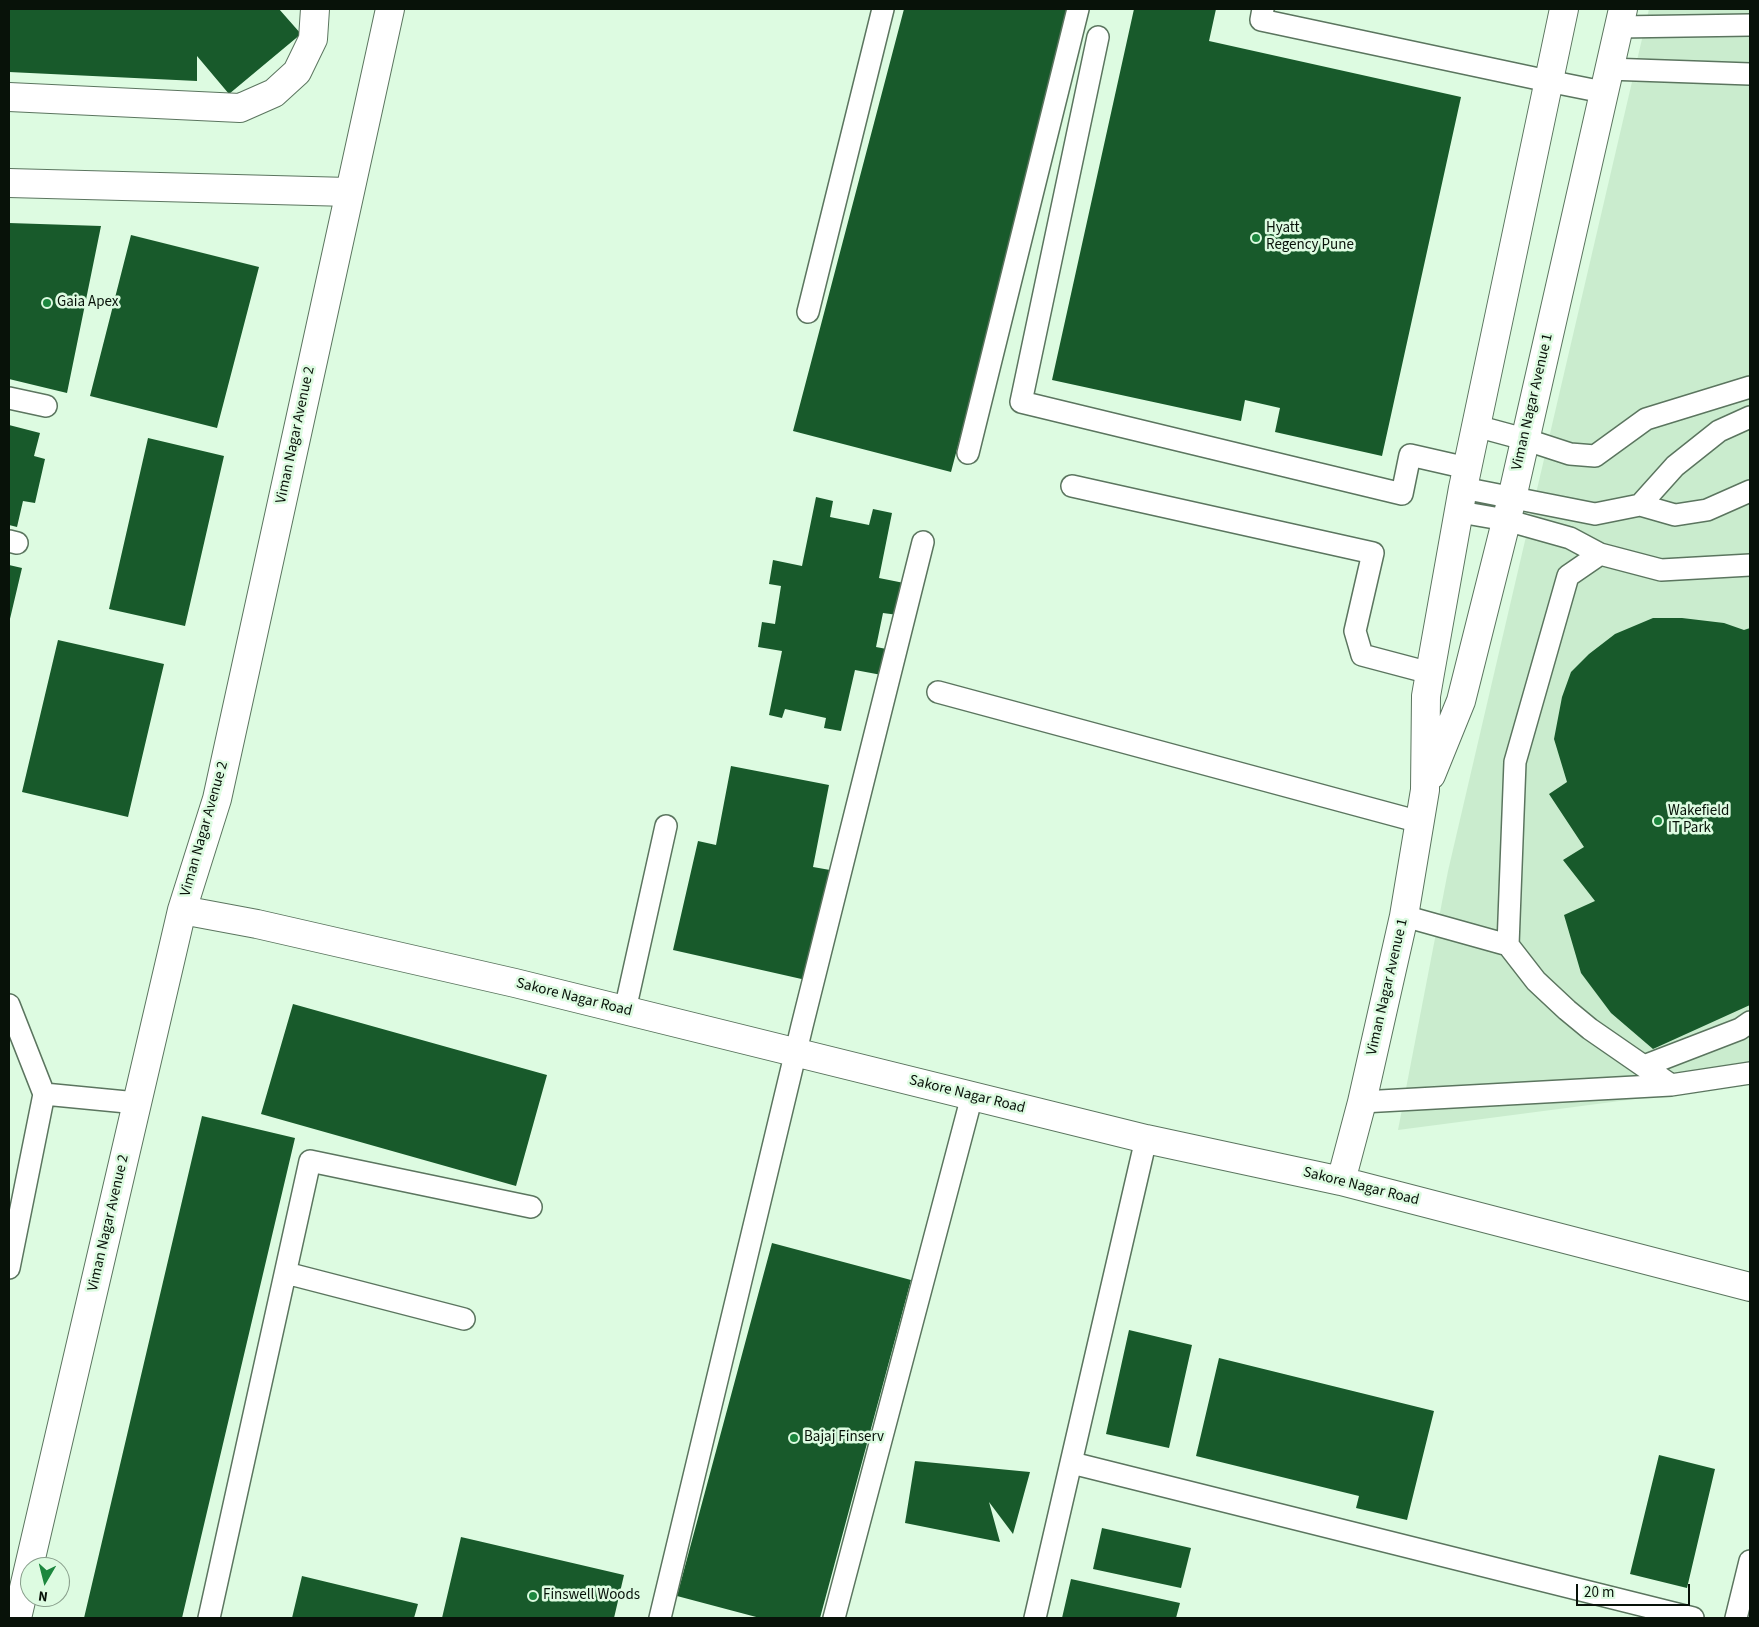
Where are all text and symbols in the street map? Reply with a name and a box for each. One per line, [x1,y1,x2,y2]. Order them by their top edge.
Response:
place label: Hyatt Regency Pune [1266,220,1354,255]
marker: Hyatt Regency Pune [1250,232,1262,244]
place label: Gaia Apex [57,294,119,312]
marker: Gaia Apex [41,297,53,309]
street label: Viman Nagar Avenue 1 [1509,332,1557,472]
street label: Viman Nagar Avenue 2 [273,365,319,505]
street label: Viman Nagar Avenue 2 [177,759,233,899]
place label: Wakefield IT Park [1668,803,1729,838]
marker: Wakefield IT Park [1652,815,1664,827]
street label: Viman Nagar Avenue 1 [1364,917,1412,1057]
street label: Sakore Nagar Road [514,975,634,1021]
street label: Sakore Nagar Road [907,1072,1027,1118]
street label: Viman Nagar Avenue 2 [85,1153,133,1293]
street label: Sakore Nagar Road [1301,1164,1421,1210]
place label: Bajaj Finserv [804,1429,884,1447]
marker: Bajaj Finserv [788,1432,800,1444]
north arrow [20,1557,70,1607]
scale bar [1579,1574,1693,1606]
text: 20 m [1584,1582,1614,1603]
text: N [37,1585,49,1606]
place label: Finswell Woods [543,1587,640,1605]
marker: Finswell Woods [527,1590,539,1602]

